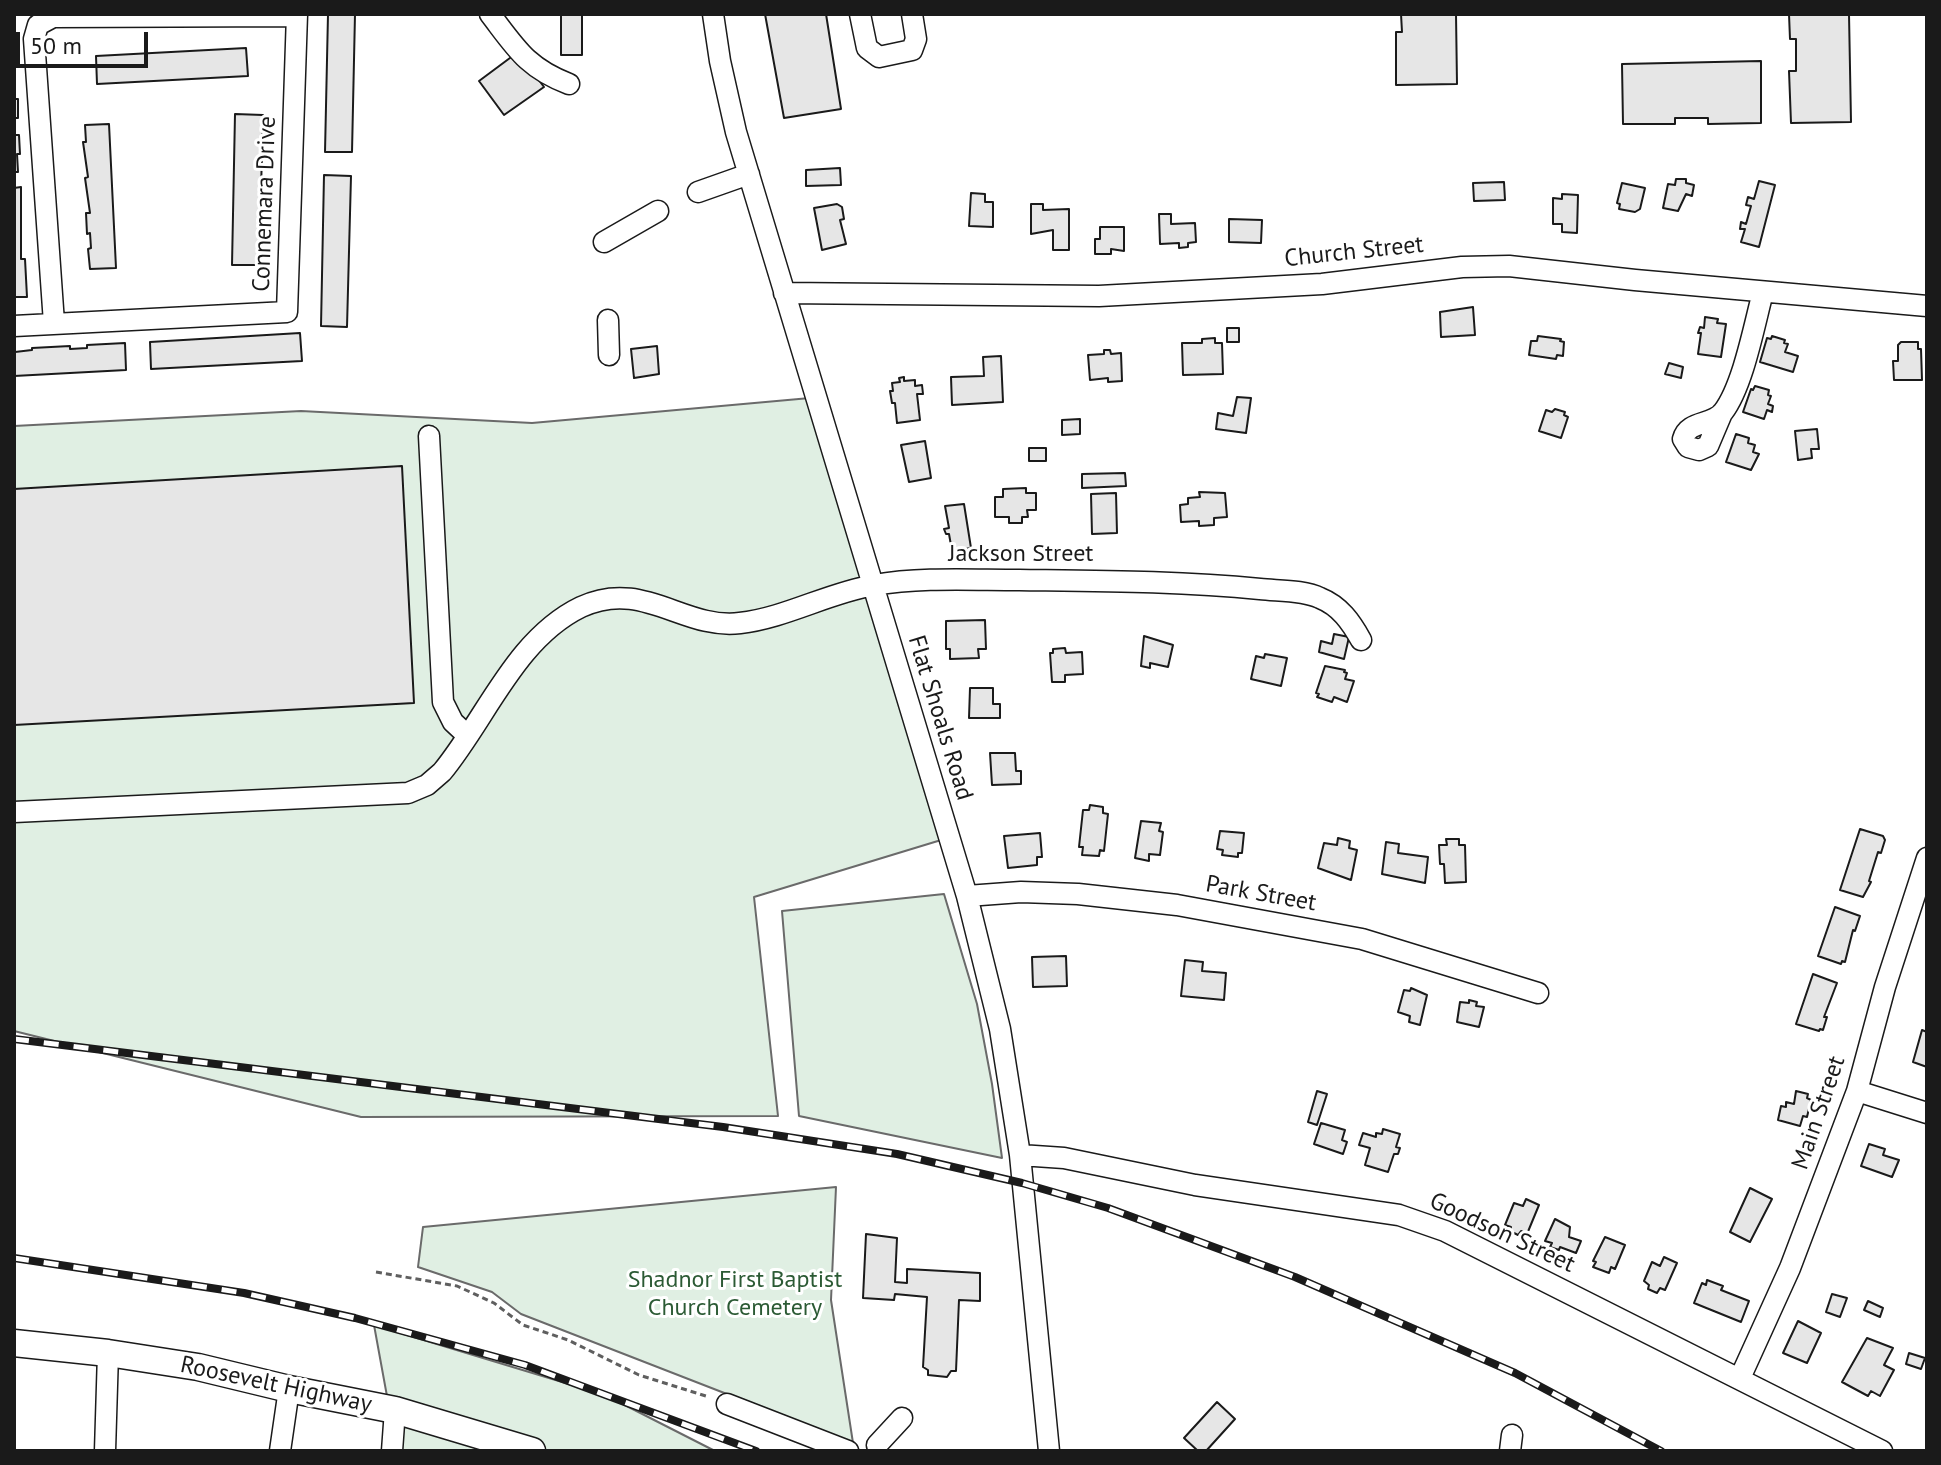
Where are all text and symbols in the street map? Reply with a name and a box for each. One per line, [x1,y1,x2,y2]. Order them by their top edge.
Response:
scale bar [20,16,152,66]
text: 50 m [30,30,82,61]
street label: Connemara Drive [248,116,282,292]
street label: Church Street [1283,230,1425,274]
street label: Jackson Street [948,540,1094,568]
street label: Flat Shoals Road [901,632,979,804]
street label: Park Street [1203,870,1319,918]
street label: Main Street [1786,1052,1852,1174]
street label: Goodson Street [1425,1187,1579,1279]
park label: Shadnor First Baptist Church Cemetery [628,1266,842,1322]
street label: Roosevelt Highway [178,1351,374,1419]

